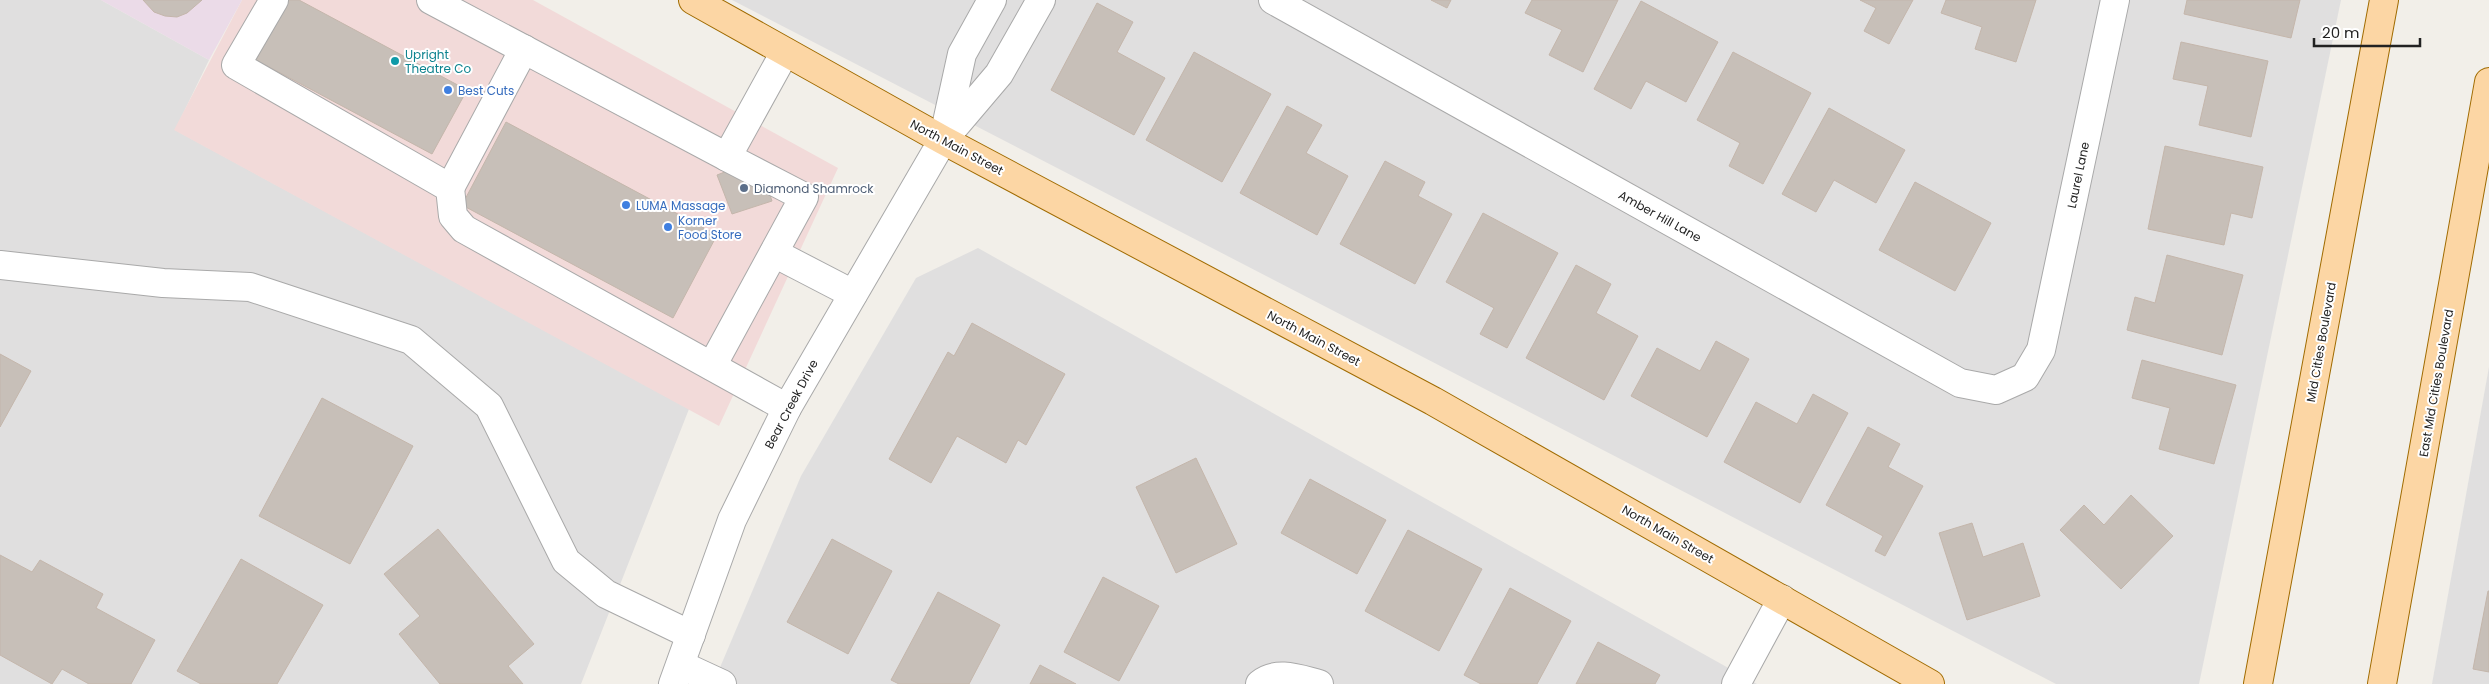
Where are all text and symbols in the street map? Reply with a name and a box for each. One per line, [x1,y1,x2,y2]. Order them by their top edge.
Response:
scale bar [2314,15,2420,47]
text: 20 m [2322,22,2360,43]
place label: Upright Theatre Co [405,46,471,77]
marker: Upright Theatre Co [389,55,401,67]
place label: Best Cuts [458,82,514,99]
marker: Best Cuts [442,84,454,96]
street label: North Main Street [907,115,1007,179]
street label: Laurel Lane [2063,140,2093,210]
place label: Diamond Shamrock [754,180,874,197]
marker: Diamond Shamrock [738,182,750,194]
street label: Amber Hill Lane [1615,186,1705,246]
place label: LUMA Massage [636,197,726,214]
marker: LUMA Massage [620,199,632,211]
place label: Korner Food Store [678,212,742,243]
marker: Korner Food Store [662,221,674,233]
street label: Mid Cities Boulevard [2302,281,2340,403]
street label: North Main Street [1264,306,1364,370]
street label: East Mid Cities Boulevard [2415,308,2457,458]
street label: Bear Creek Drive [760,356,822,452]
street label: North Main Street [1619,501,1717,567]

